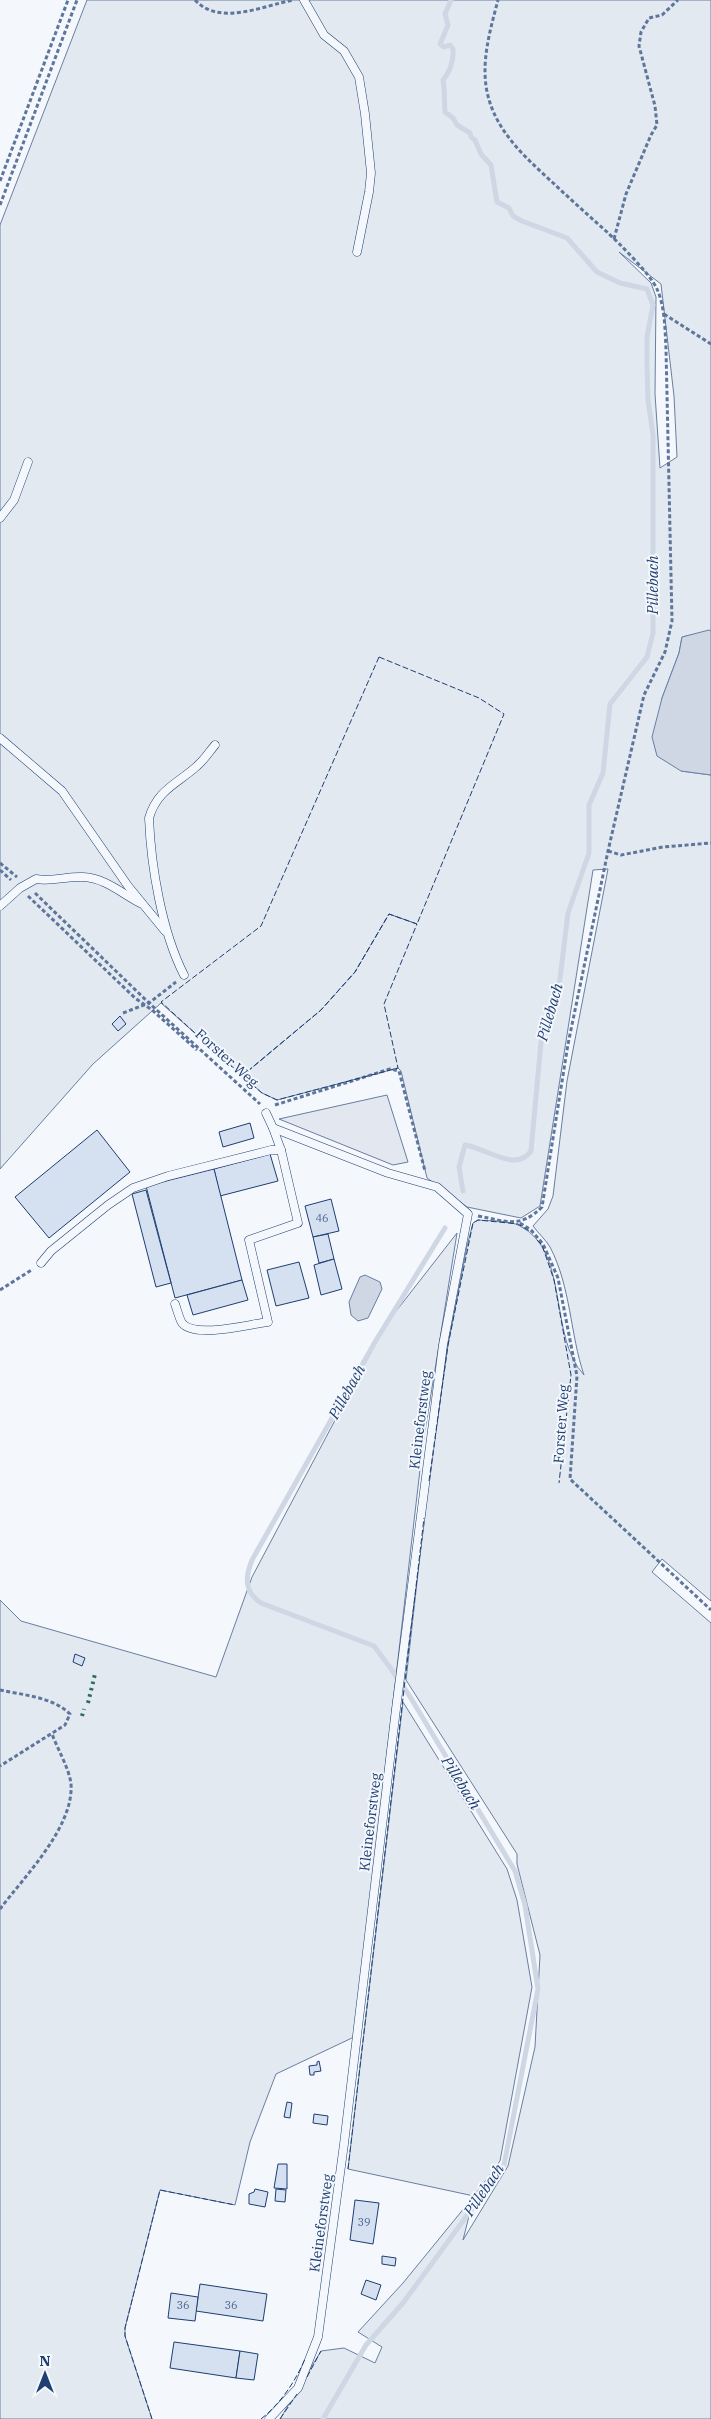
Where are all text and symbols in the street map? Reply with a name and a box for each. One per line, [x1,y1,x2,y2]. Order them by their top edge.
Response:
water label: Pillebach [643,555,662,616]
water label: Pillebach [532,980,567,1044]
street label: Forster Weg [192,1025,263,1091]
house number: 46 [315,1211,329,1225]
water label: Pillebach [323,1361,370,1423]
street label: Kleineforstweg [405,1369,435,1470]
street label: Forster Weg [549,1384,573,1464]
water label: Pillebach [437,1752,486,1813]
street label: Kleineforstweg [355,1771,385,1872]
water label: Pillebach [459,2159,508,2220]
street label: Kleineforstweg [305,2172,337,2273]
house number: 39 [357,2215,371,2229]
house number: 36 [176,2298,190,2312]
house number: 36 [224,2298,238,2312]
north arrow [20,2349,70,2399]
text: N [39,2352,51,2370]

